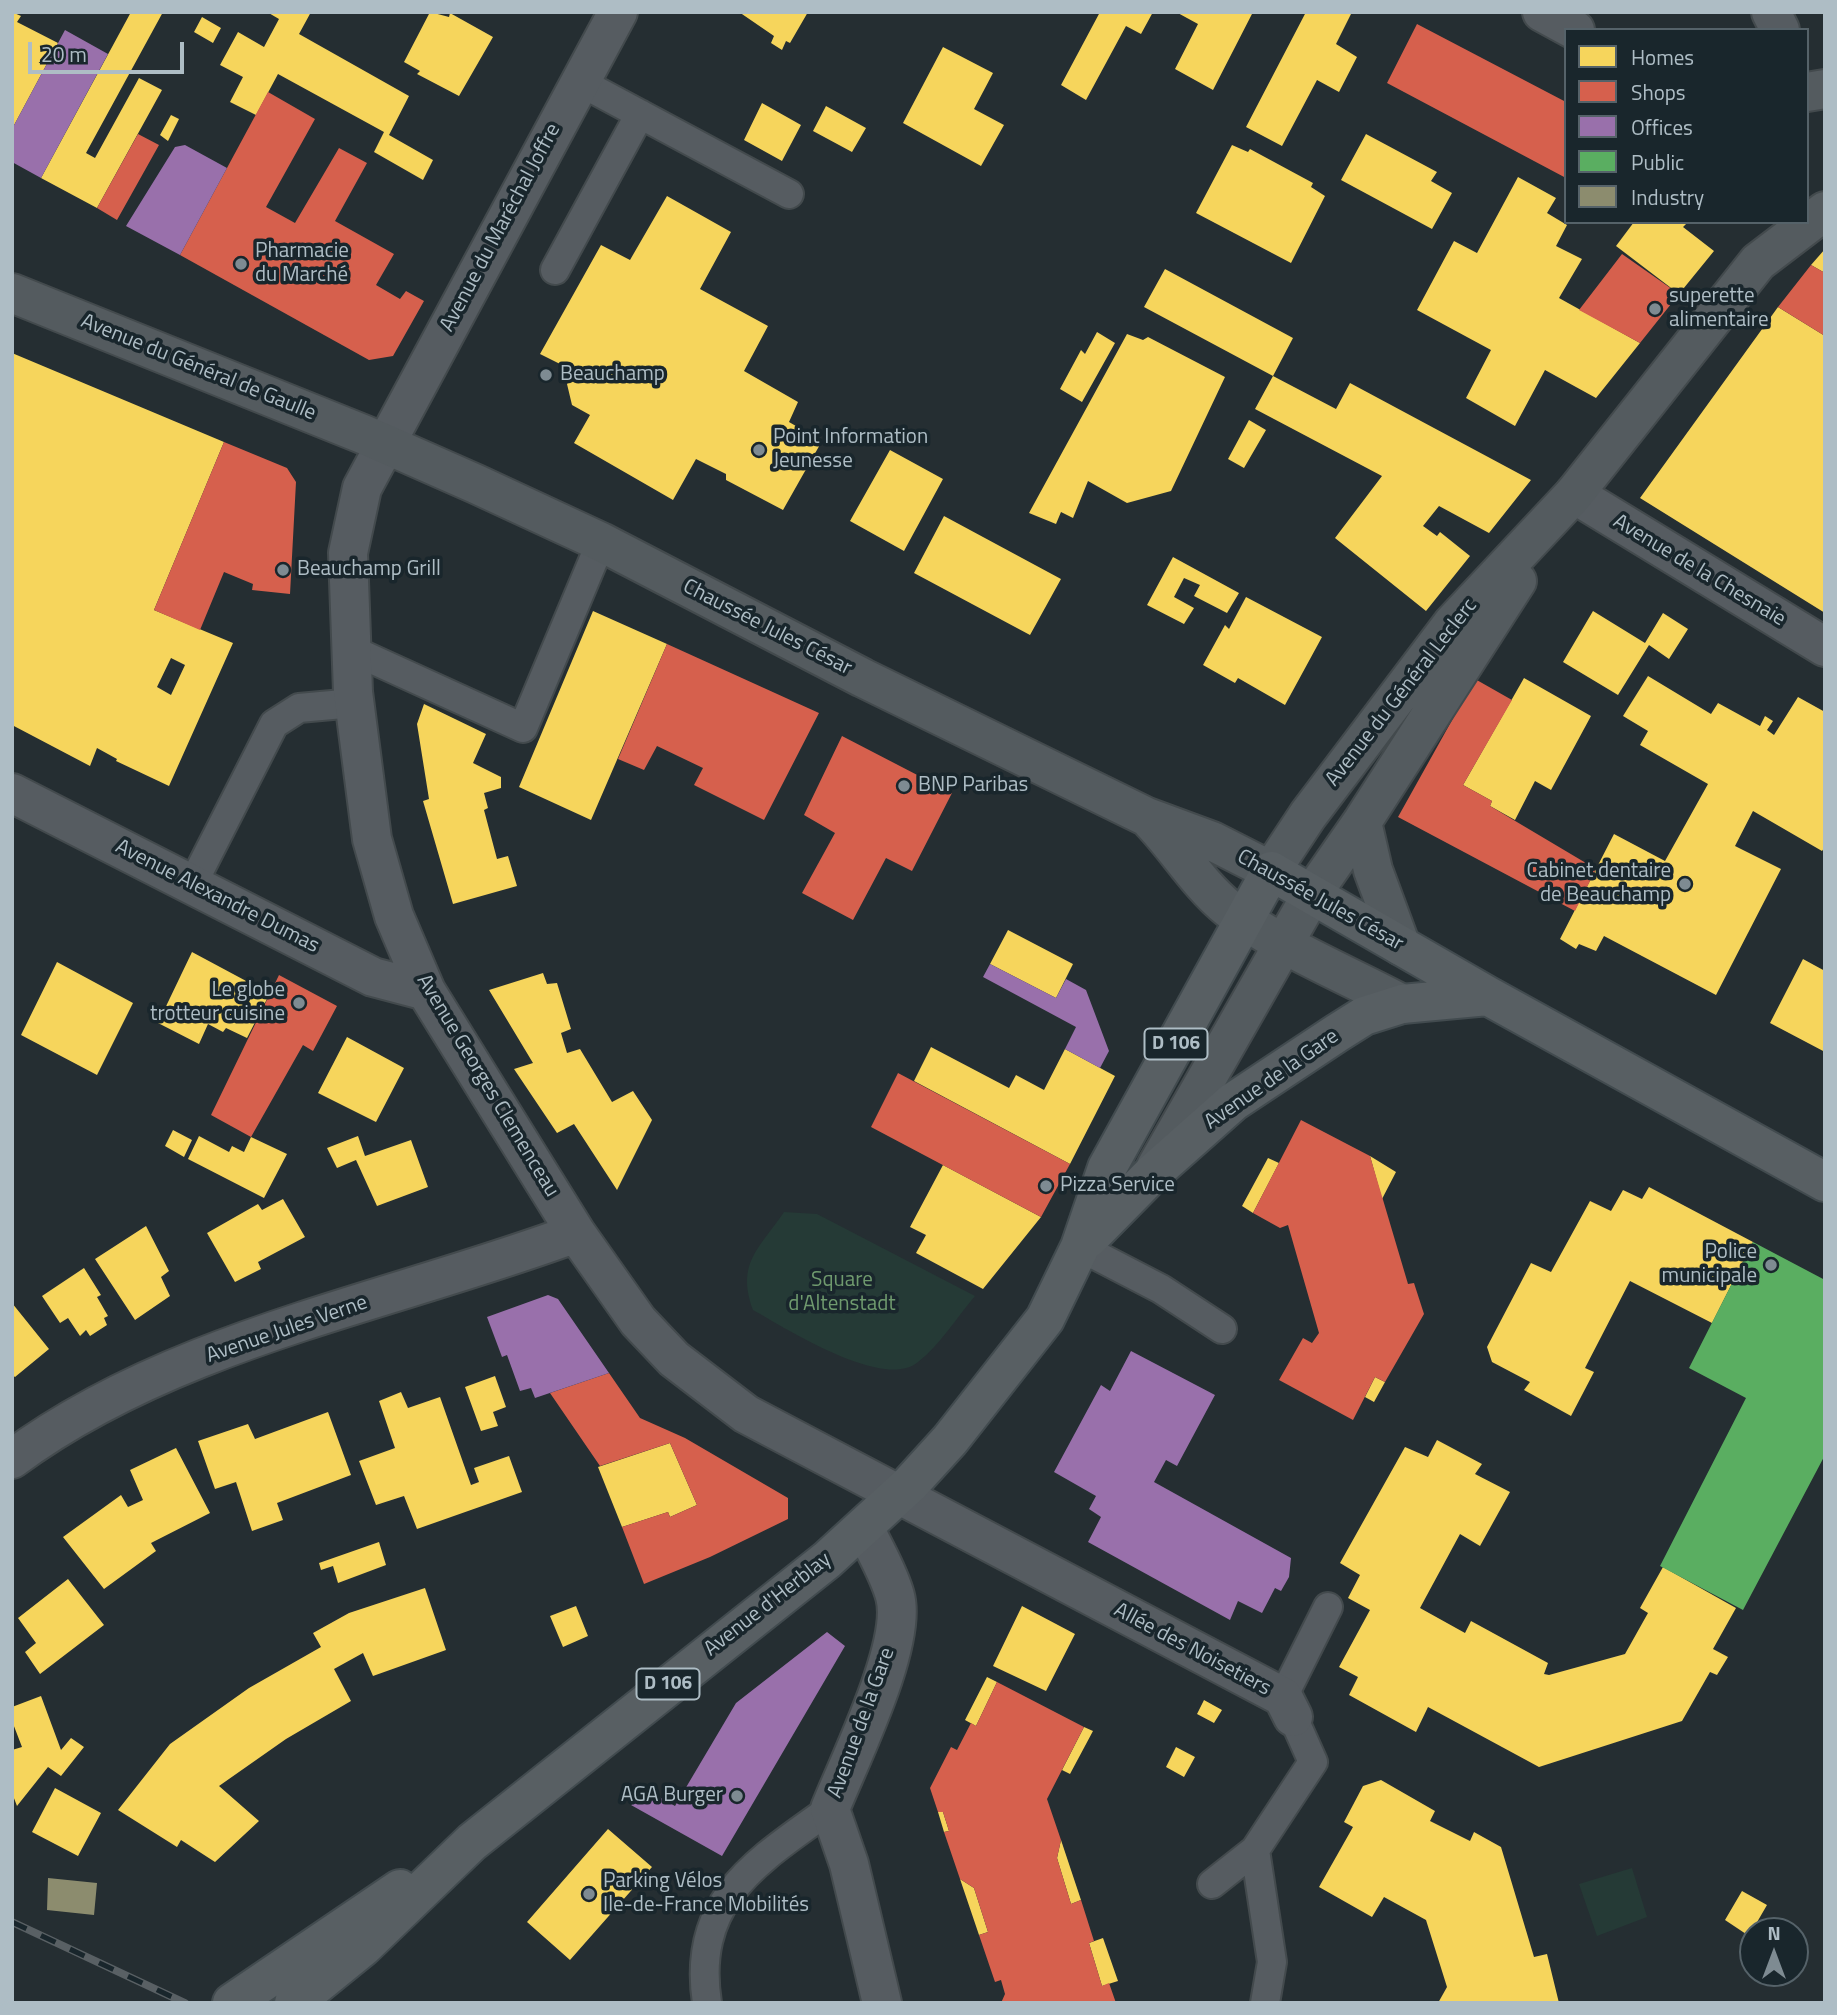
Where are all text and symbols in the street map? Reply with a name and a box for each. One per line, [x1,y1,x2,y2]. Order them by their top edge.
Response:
scale bar [32,28,187,72]
legend [1564,28,1809,224]
text: 20 m [41,38,87,70]
text: Homes [1631,41,1694,73]
text: Shops [1631,76,1686,108]
text: Offices [1631,111,1693,143]
street label: Avenue du Maréchal Joffre [435,120,567,336]
text: Public [1631,146,1684,178]
text: Industry [1631,181,1704,213]
place label: Pharmacie du Marché [255,239,349,289]
marker: Pharmacie du Marché [233,256,249,272]
place label: superette alimentaire [1669,284,1768,334]
marker: superette alimentaire [1647,301,1663,317]
street label: Avenue du Général de Gaulle [77,309,319,427]
place label: Beauchamp [560,362,665,388]
marker: Beauchamp [538,367,554,383]
place label: Point Information Jeunesse [773,425,928,475]
marker: Point Information Jeunesse [751,442,767,458]
street label: Avenue de la Chesnaie [1608,510,1790,632]
place label: Beauchamp Grill [297,557,441,583]
marker: Beauchamp Grill [275,562,291,578]
street label: Chaussée Jules César [678,575,856,681]
street label: Avenue du Général Leclerc [1321,594,1483,792]
place label: BNP Paribas [918,773,1028,799]
marker: BNP Paribas [896,778,912,794]
street label: Avenue Alexandre Dumas [111,835,323,959]
street label: Chaussée Jules César [1232,845,1408,957]
place label: Cabinet dentaire de Beauchamp [1527,859,1671,909]
marker: Cabinet dentaire de Beauchamp [1677,876,1693,892]
street label: Avenue Georges Clemenceau [410,970,564,1202]
place label: Le globe trotteur cuisine [150,978,285,1028]
marker: Le globe trotteur cuisine [291,995,307,1011]
street label: Avenue de la Gare [1200,1024,1344,1136]
road number: D 106 [1144,1028,1208,1060]
place label: Pizza Service [1060,1173,1175,1199]
marker: Pizza Service [1038,1178,1054,1194]
place label: Police municipale [1662,1240,1757,1290]
marker: Police municipale [1763,1257,1779,1273]
park label: Square d'Altenstadt [788,1268,896,1318]
street label: Avenue Jules Verne [203,1291,371,1369]
street label: Avenue d'Herblay [699,1548,837,1662]
street label: Allée des Noisetiers [1109,1598,1275,1702]
street label: Avenue de la Gare [823,1645,901,1801]
road number: D 106 [636,1668,700,1700]
place label: AGA Burger [621,1783,723,1809]
marker: AGA Burger [729,1788,745,1804]
place label: Parking Vélos Ile-de-France Mobilités [603,1869,809,1919]
marker: Parking Vélos Ile-de-France Mobilités [581,1886,597,1902]
north arrow [1739,1917,1809,1987]
text: N [1767,1918,1781,1947]

